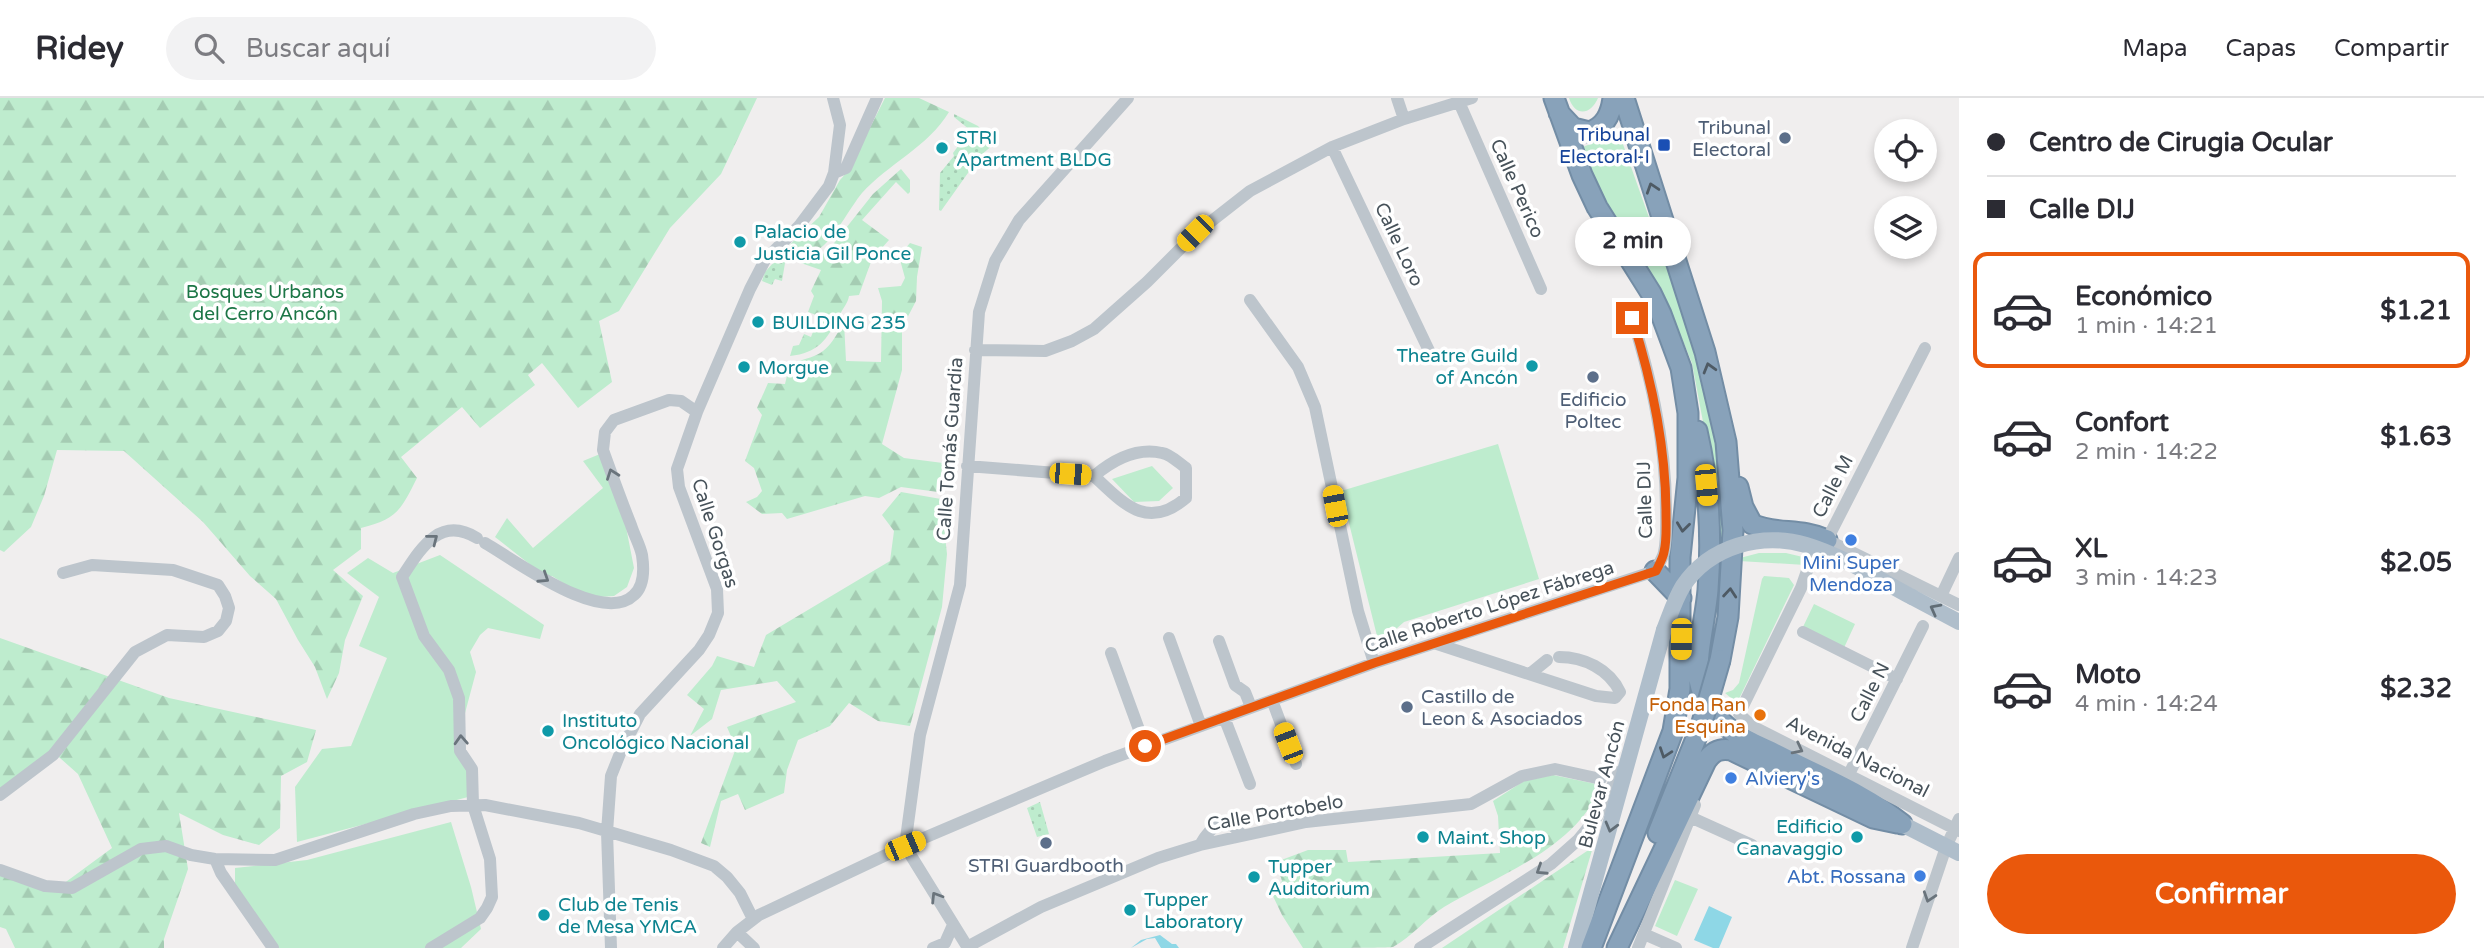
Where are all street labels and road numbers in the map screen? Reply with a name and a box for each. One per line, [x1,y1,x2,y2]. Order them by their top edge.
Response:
street label: Calle Perico [1485,136,1549,241]
street label: Calle Loro [1370,199,1428,290]
street label: Calle Tomás Guardia [933,356,967,542]
street label: Calle M [1808,451,1858,521]
street label: Calle DIJ [1633,461,1657,539]
street label: Calle Gorgas [687,476,743,591]
street label: Calle Roberto López Fábrega [1362,556,1617,658]
street label: Calle N [1845,659,1894,726]
street label: Avenida Nacional [1782,711,1933,802]
street label: Bulevar Ancón [1574,718,1630,851]
street label: Calle Portobelo [1205,790,1345,836]

